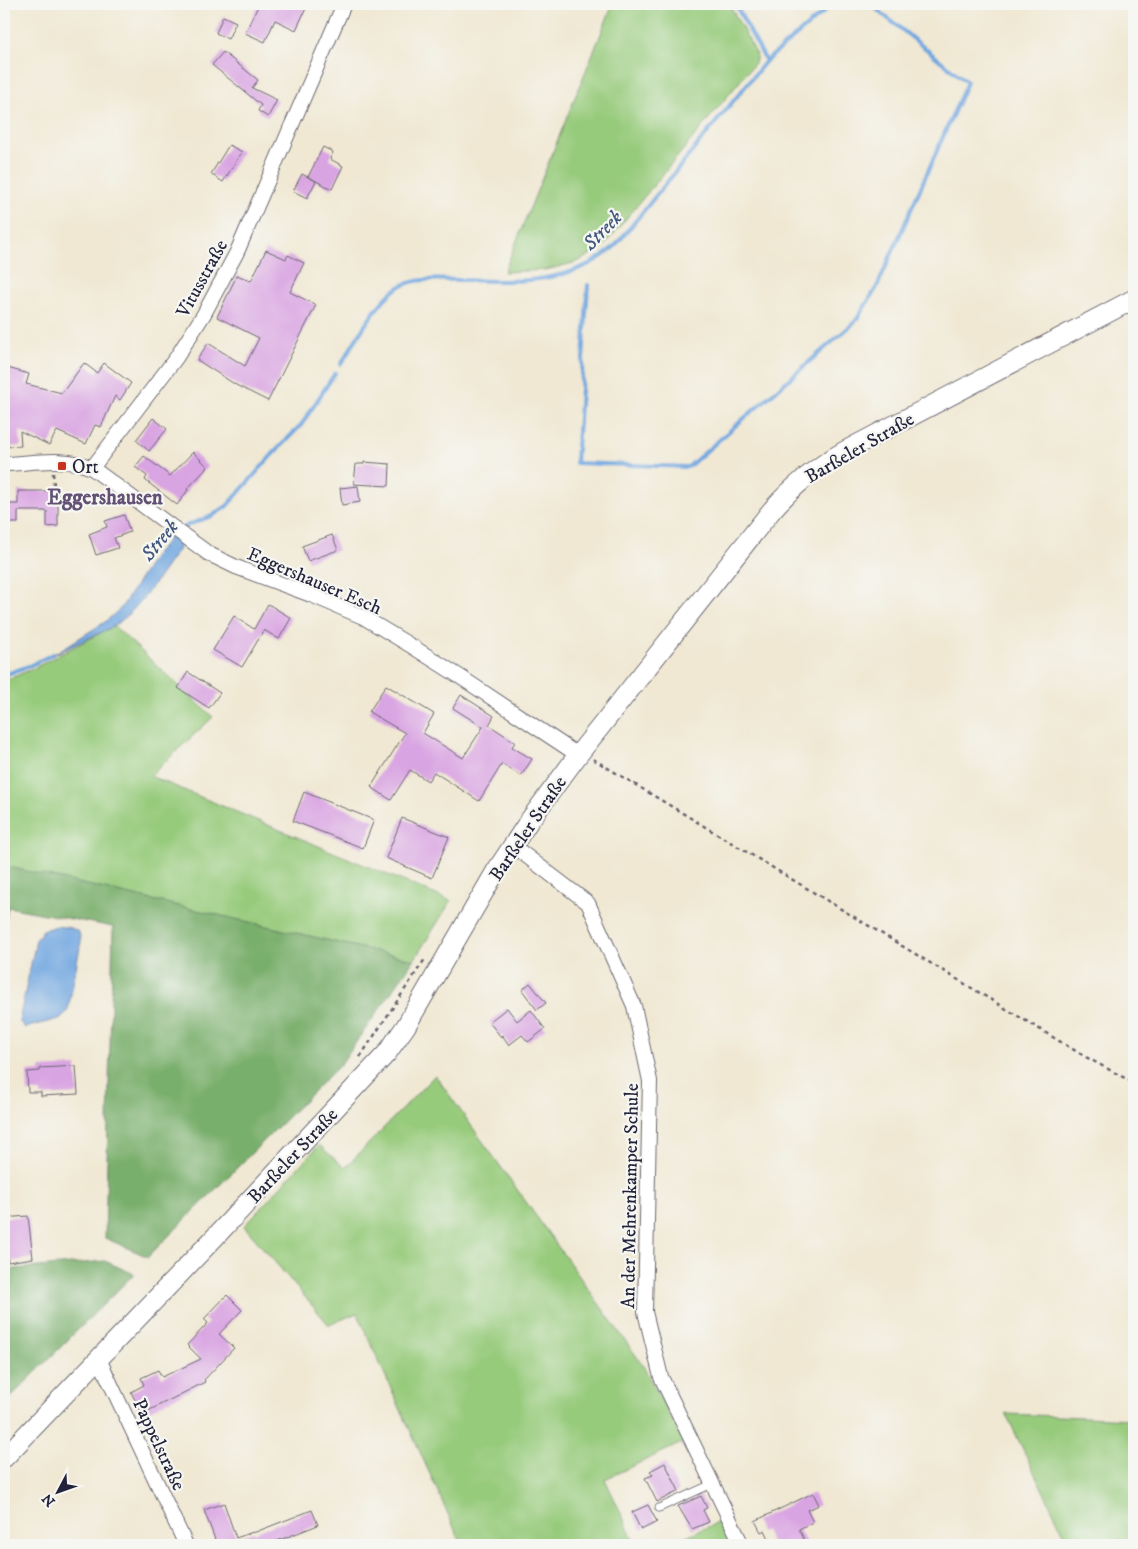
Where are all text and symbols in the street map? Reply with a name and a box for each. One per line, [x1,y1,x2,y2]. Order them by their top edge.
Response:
water label: Streek [577,205,629,257]
street label: Vitusstraße [171,236,233,322]
street label: Barßeler Straße [801,408,918,489]
place label: Ort [72,456,99,479]
marker: Ort [56,460,68,472]
district label: Eggershausen [47,485,164,511]
water label: Streek [135,515,185,567]
street label: Eggershauser Esch [244,543,385,620]
street label: Barßeler Straße [485,772,572,886]
street label: An der Mehrenkamper Schule [617,1083,644,1309]
street label: Barßeler Straße [243,1104,343,1208]
street label: Pappelstraße [127,1395,190,1494]
north arrow [32,1466,82,1516]
text: N [38,1489,60,1510]

